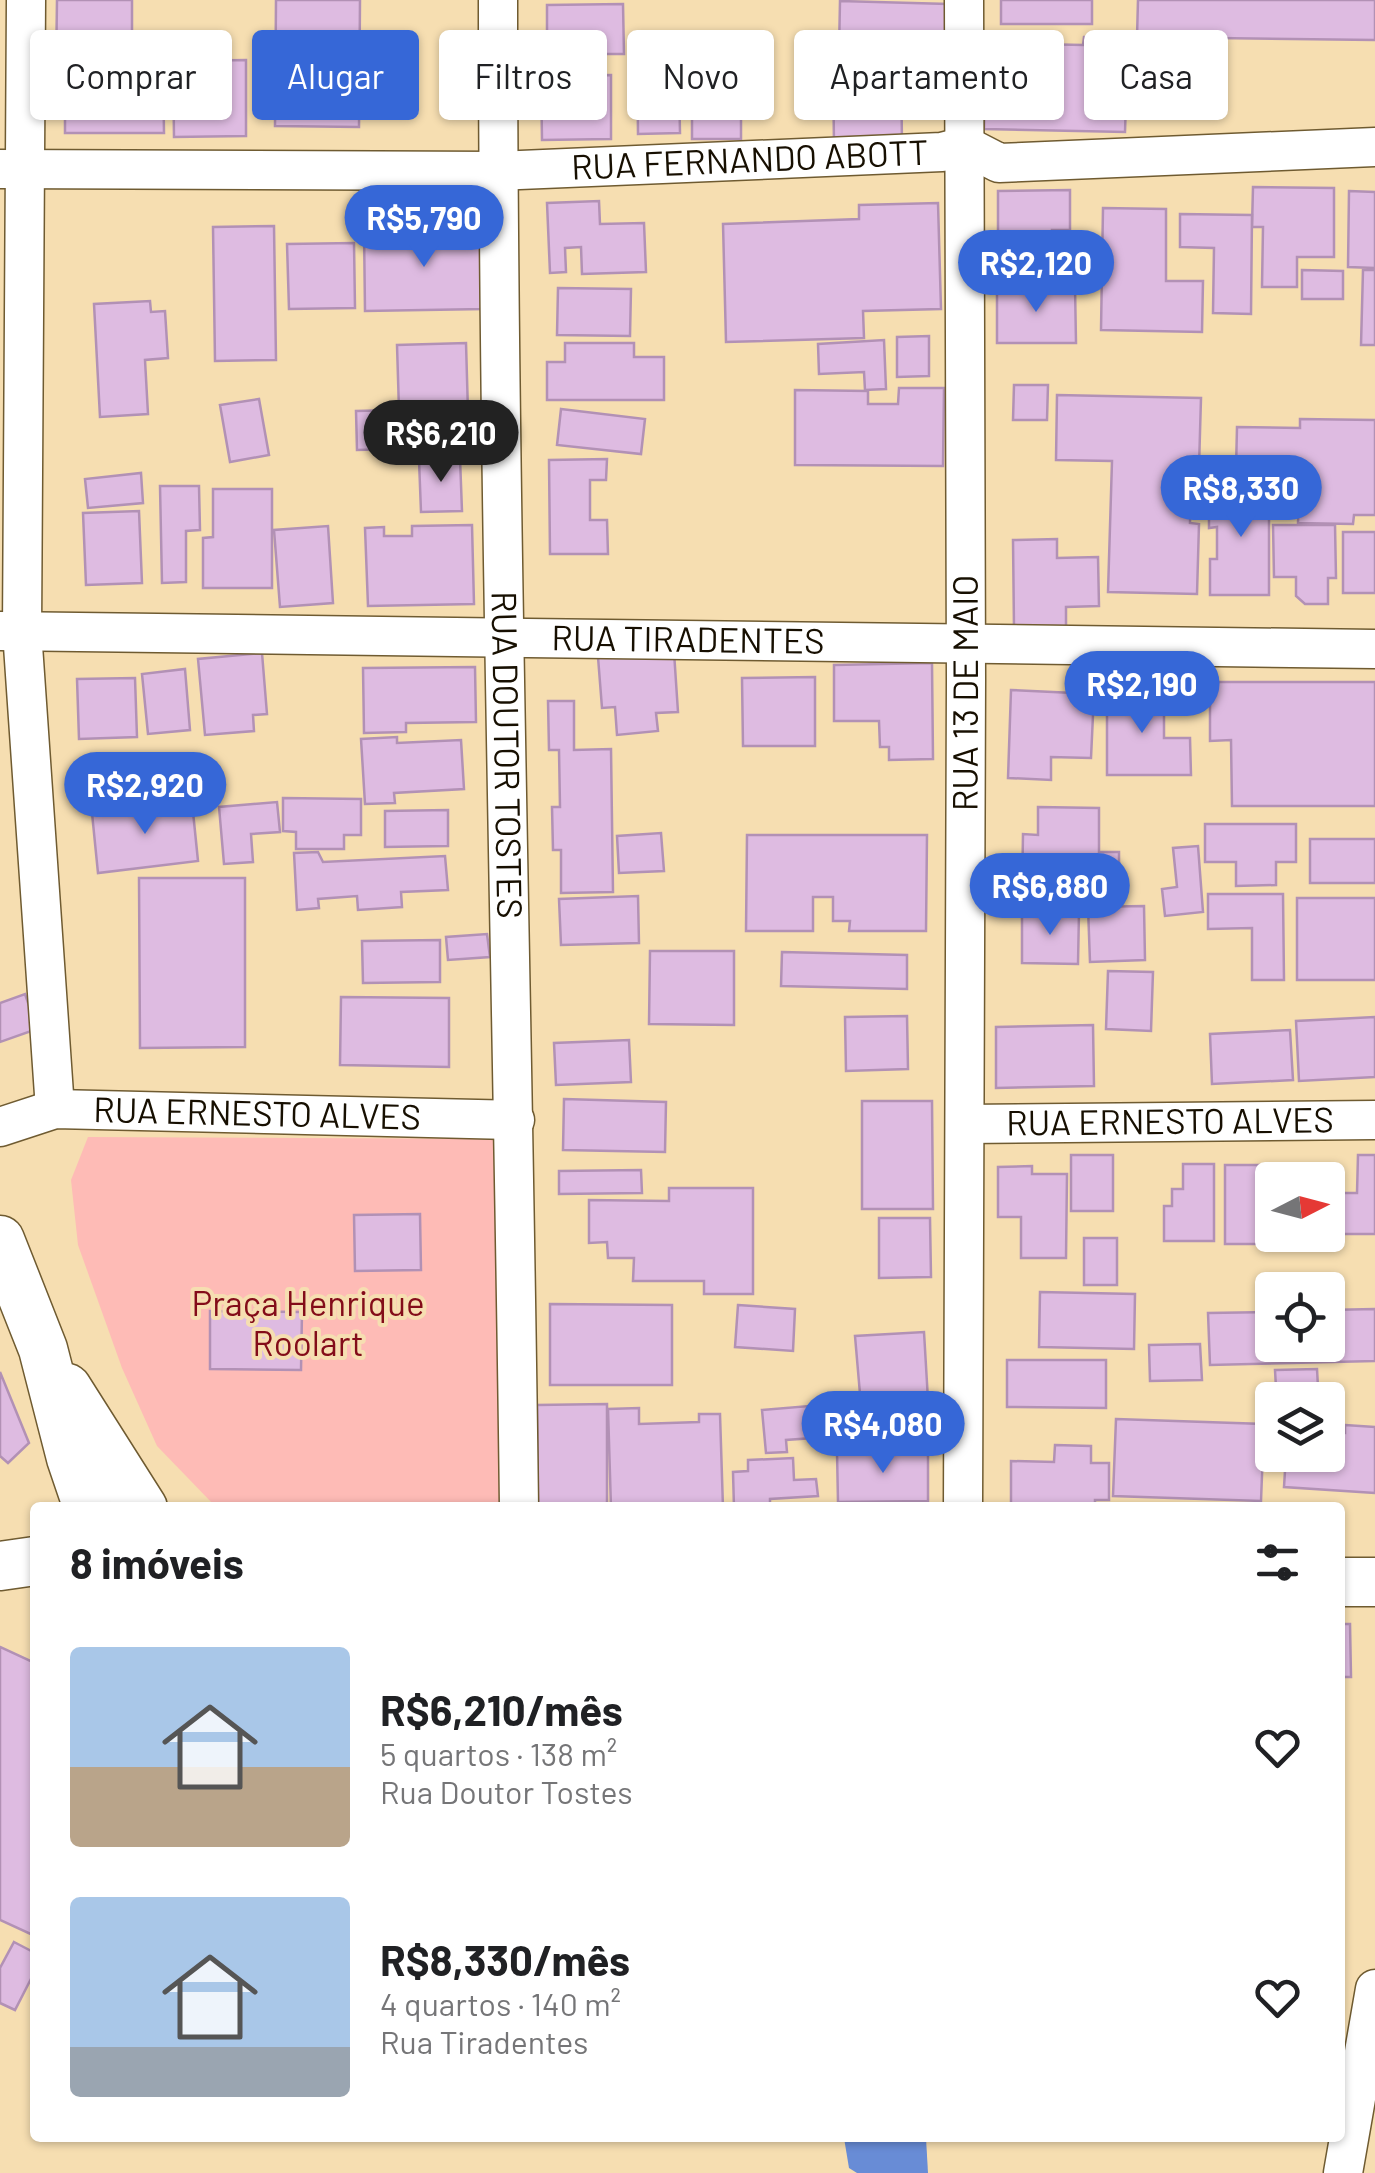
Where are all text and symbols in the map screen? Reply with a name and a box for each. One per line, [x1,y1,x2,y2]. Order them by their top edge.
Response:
chip: Comprar [30,30,232,120]
chip: Alugar [252,30,419,120]
chip: Filtros [439,30,607,120]
chip: Novo [627,30,774,120]
chip: Apartamento [794,30,1064,120]
chip: Casa [1084,30,1228,120]
street label: RUA FERNANDO ABOTT [570,130,929,187]
pin: R$5,790 [332,185,516,270]
text: R$5,790 [367,198,481,236]
pin: R$2,120 [944,230,1128,315]
text: R$2,120 [980,243,1092,281]
pin: R$6,210 [349,400,533,485]
text: R$6,210 [386,413,496,451]
pin: R$8,330 [1149,455,1333,540]
text: R$8,330 [1183,468,1299,506]
street label: RUA 13 DE MAIO [943,575,985,811]
street label: RUA DOUTOR TOSTES [484,591,532,919]
street label: RUA TIRADENTES [551,615,825,661]
pin: R$2,190 [1050,651,1234,736]
text: R$2,190 [1087,664,1197,702]
pin: R$2,920 [53,752,237,837]
text: R$2,920 [86,765,204,803]
pin: R$6,880 [958,853,1142,938]
text: R$6,880 [992,866,1108,904]
street label: RUA ERNESTO ALVES [93,1087,421,1137]
street label: RUA ERNESTO ALVES [1006,1097,1334,1143]
north arrow [1255,1162,1345,1252]
map controls [1255,1162,1345,1472]
button: locate [1255,1272,1345,1362]
park label: Praça Henrique Roolart [191,1281,425,1363]
button: layers [1255,1382,1345,1472]
pin: R$4,080 [791,1391,975,1476]
text: R$4,080 [824,1404,942,1442]
icon: filters [1250,1535,1305,1590]
text: 8 imóveis [70,1537,244,1587]
text: R$6,210/mês [380,1684,623,1734]
icon: home [150,1687,270,1807]
icon: heart [1250,1720,1305,1775]
text: 5 quartos · 138 m² [380,1734,617,1772]
text: Rua Doutor Tostes [380,1772,633,1810]
text: R$8,330/mês [380,1934,630,1984]
icon: home [150,1937,270,2057]
icon: heart [1250,1970,1305,2025]
text: 4 quartos · 140 m² [380,1984,621,2022]
text: Rua Tiradentes [380,2022,588,2060]

